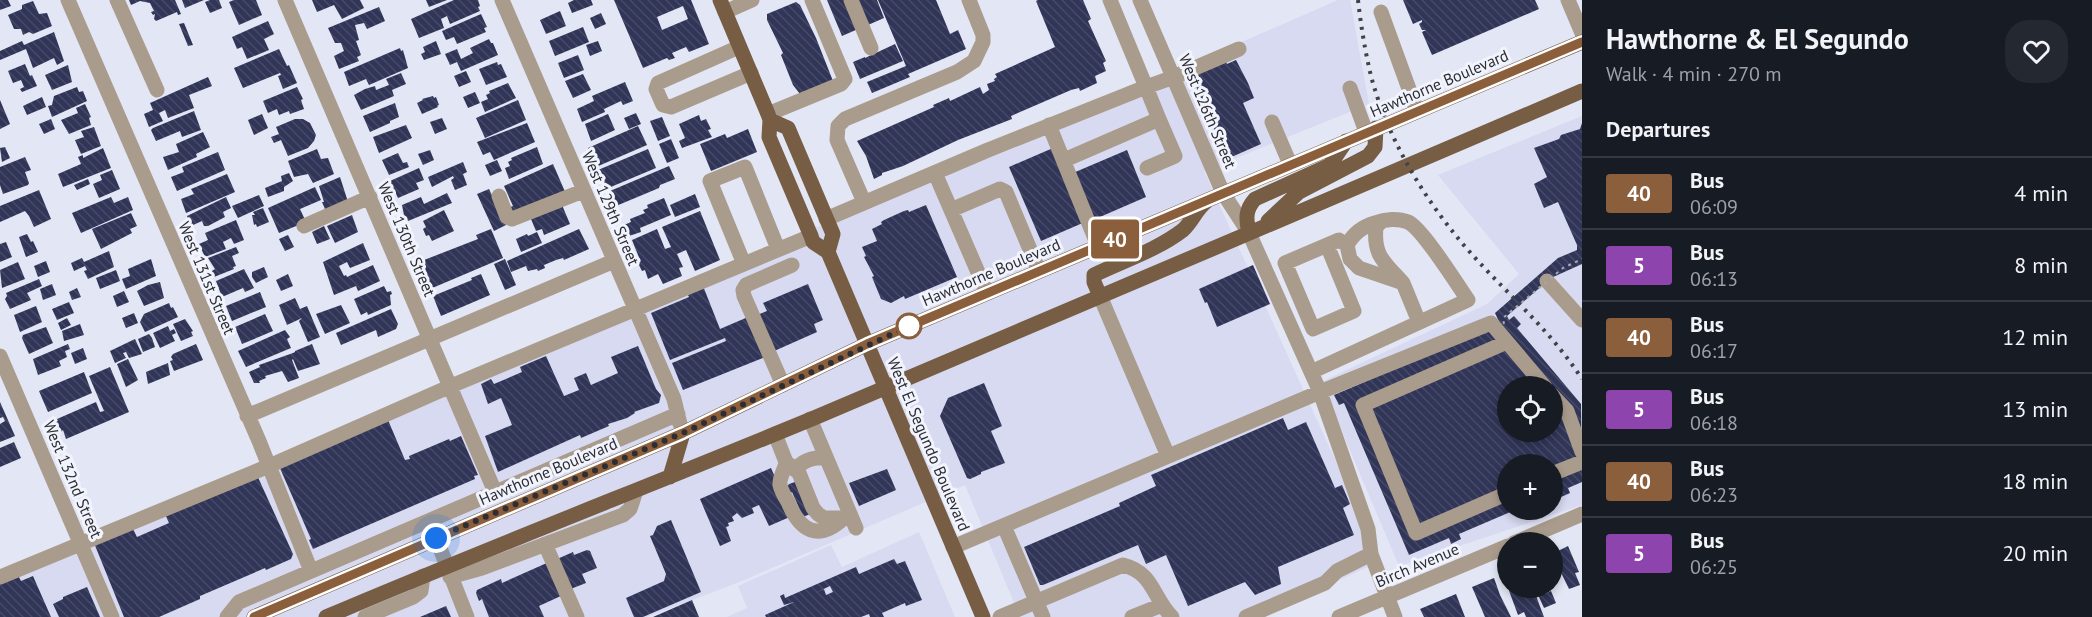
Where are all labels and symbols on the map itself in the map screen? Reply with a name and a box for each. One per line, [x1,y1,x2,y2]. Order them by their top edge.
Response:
street label: Hawthorne Boulevard [1367,45,1511,121]
street label: West 126th Street [1175,51,1241,172]
street label: West 129th Street [578,148,644,269]
street label: West 130th Street [374,179,440,300]
street label: West 131st Street [174,219,240,338]
line badge: 40 [1088,220,1142,258]
street label: Hawthorne Boulevard [919,234,1063,310]
unlabelled marker [896,313,922,339]
street label: West El Segundo Boulevard [883,354,975,534]
street label: West 132nd Street [39,417,107,541]
street label: Hawthorne Boulevard [476,433,620,509]
your location [421,523,451,553]
street label: Birch Avenue [1372,538,1462,592]

